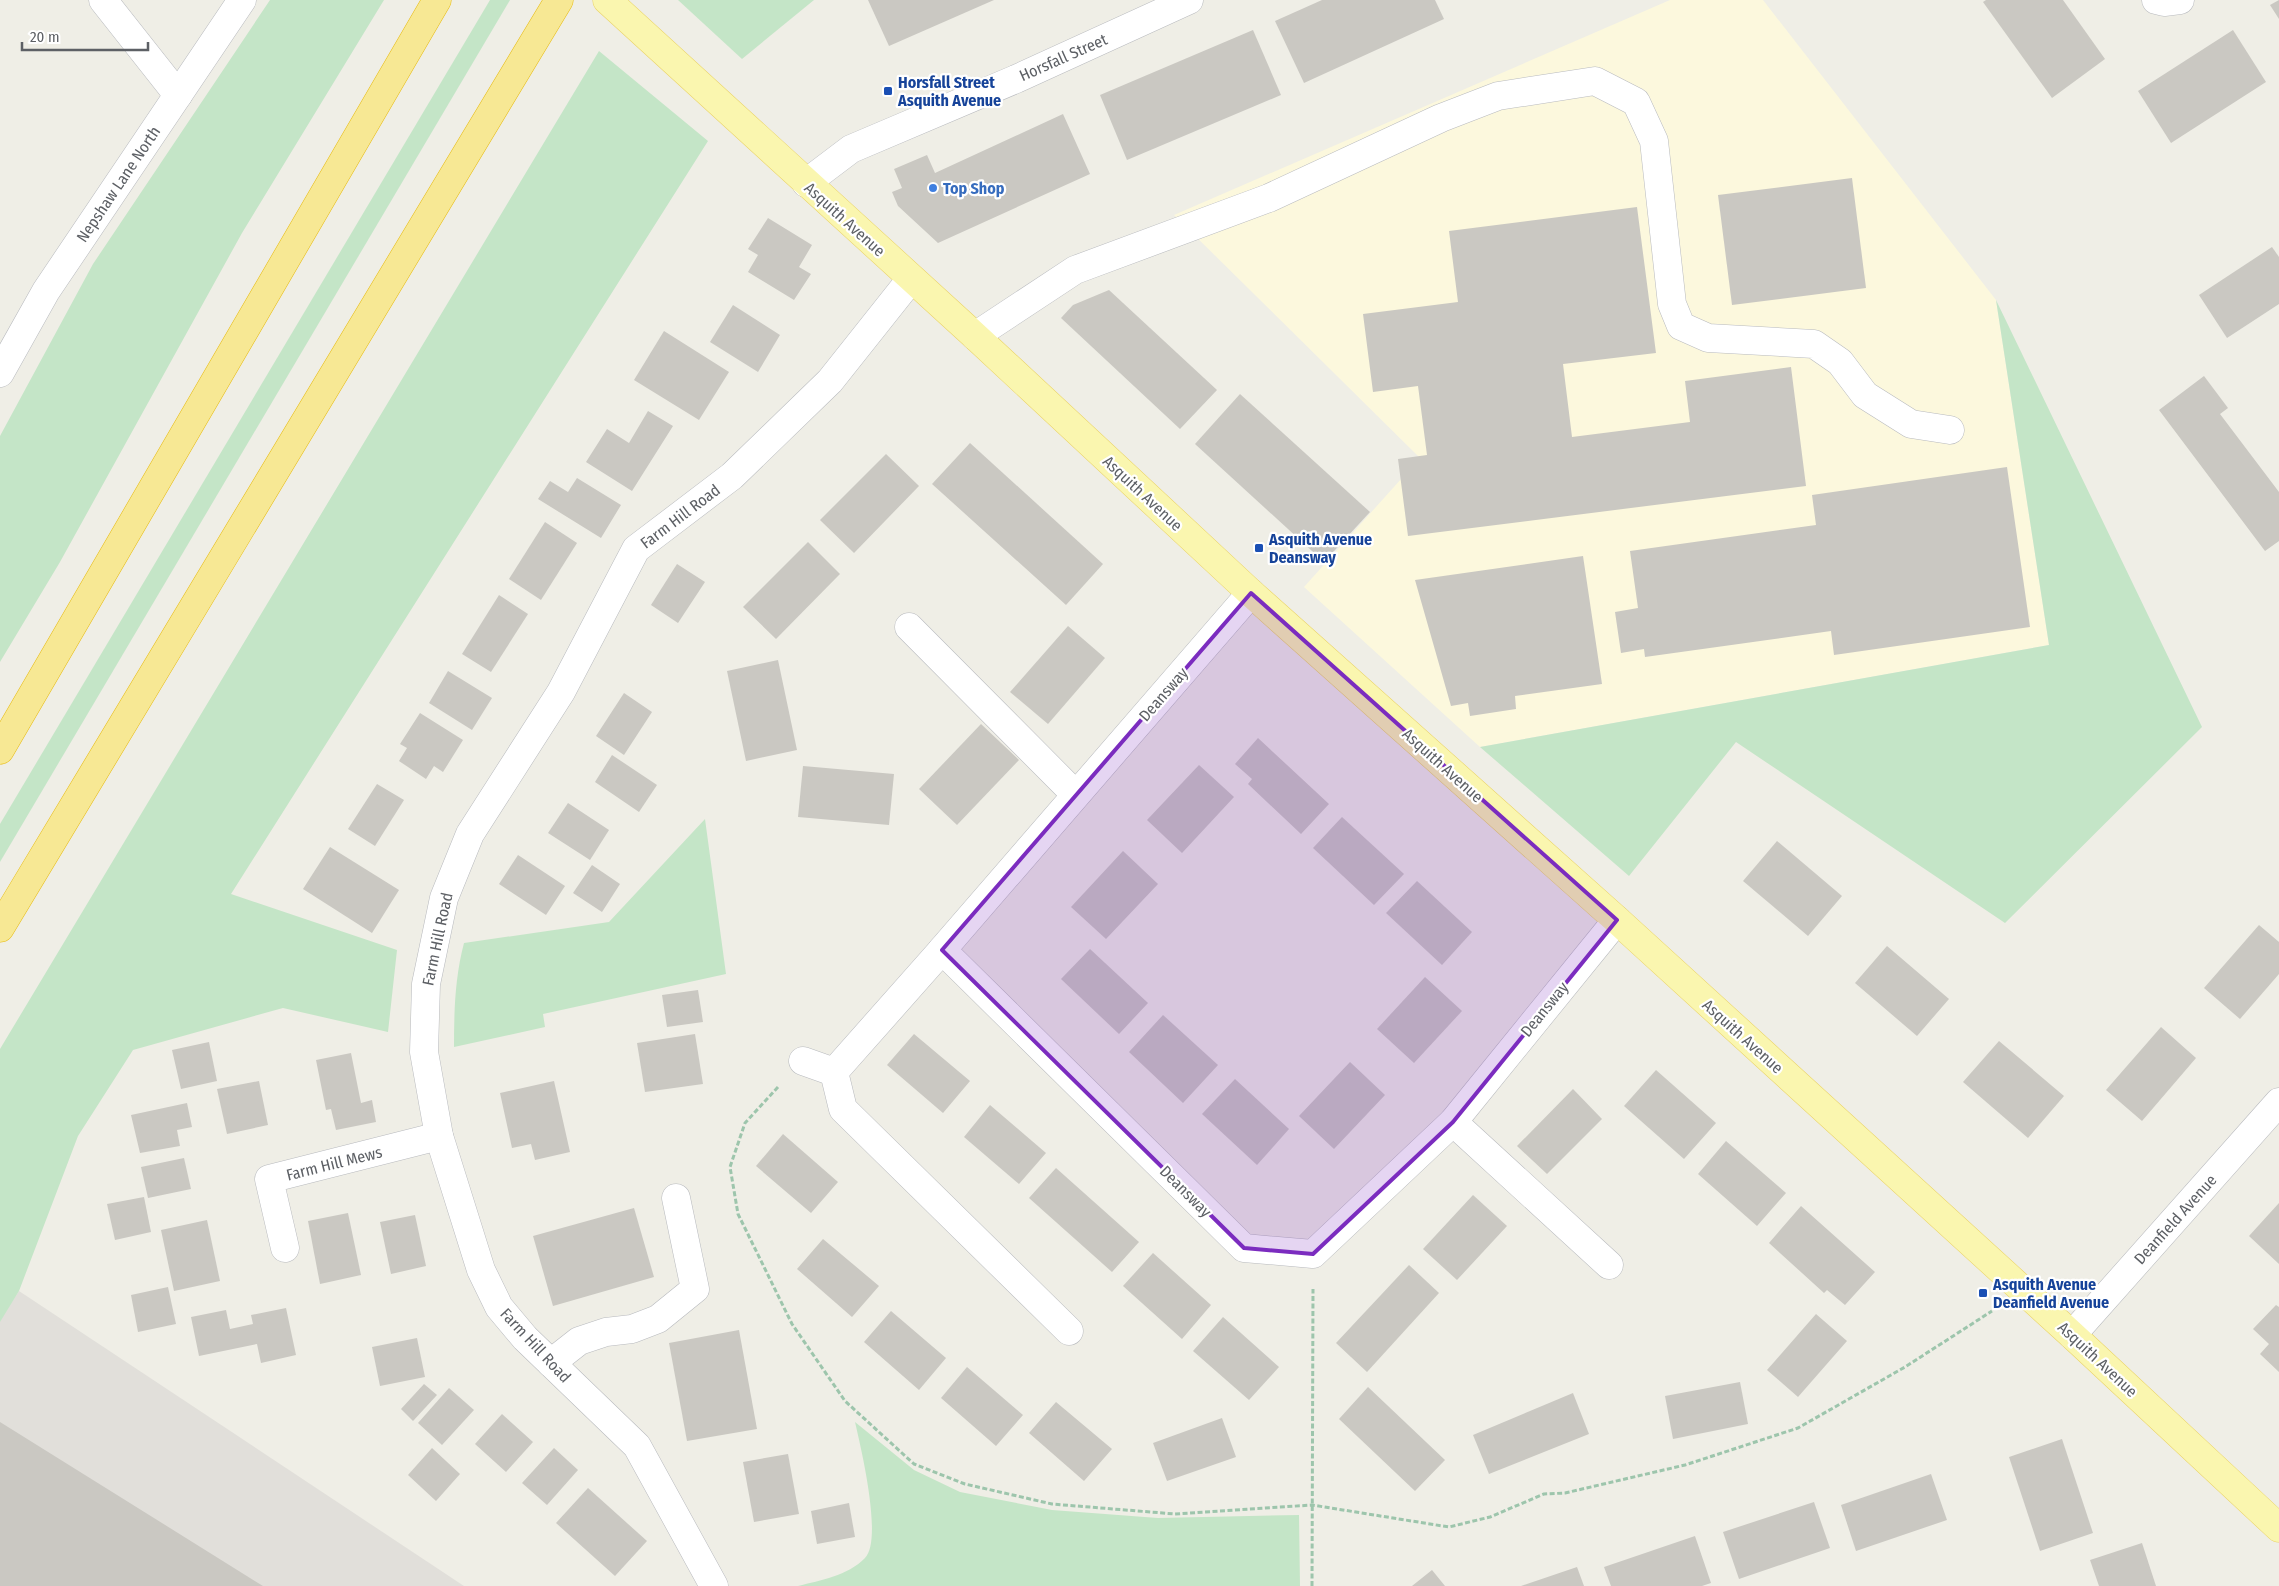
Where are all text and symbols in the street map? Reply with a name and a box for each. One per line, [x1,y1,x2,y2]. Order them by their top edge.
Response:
scale bar [22,20,149,52]
text: 20 m [30,28,60,46]
street label: Horsfall Street [1016,29,1111,85]
place label: Horsfall Street Asquith Avenue [897,73,1001,110]
marker: Horsfall Street Asquith Avenue [882,85,894,97]
street label: Nepshaw Lane North [73,123,164,246]
street label: Asquith Avenue [801,178,889,261]
place label: Top Shop [943,179,1005,198]
marker: Top Shop [927,182,939,194]
street label: Asquith Avenue [1099,452,1186,535]
street label: Farm Hill Road [637,480,724,552]
place label: Asquith Avenue Deansway [1268,530,1372,567]
marker: Asquith Avenue Deansway [1253,542,1265,554]
street label: Deansway [1135,663,1192,725]
street label: Asquith Avenue [1399,724,1487,807]
street label: Farm Hill Road [418,891,457,987]
street label: Deansway [1517,977,1573,1041]
street label: Asquith Avenue [1699,995,1787,1078]
street label: Farm Hill Mews [284,1142,384,1185]
street label: Deansway [1156,1162,1216,1222]
street label: Deanfield Avenue [2130,1170,2221,1268]
place label: Asquith Avenue Deanfield Avenue [1992,1275,2109,1312]
marker: Asquith Avenue Deanfield Avenue [1977,1287,1989,1299]
street label: Farm Hill Road [496,1304,575,1386]
street label: Asquith Avenue [2054,1318,2141,1401]

